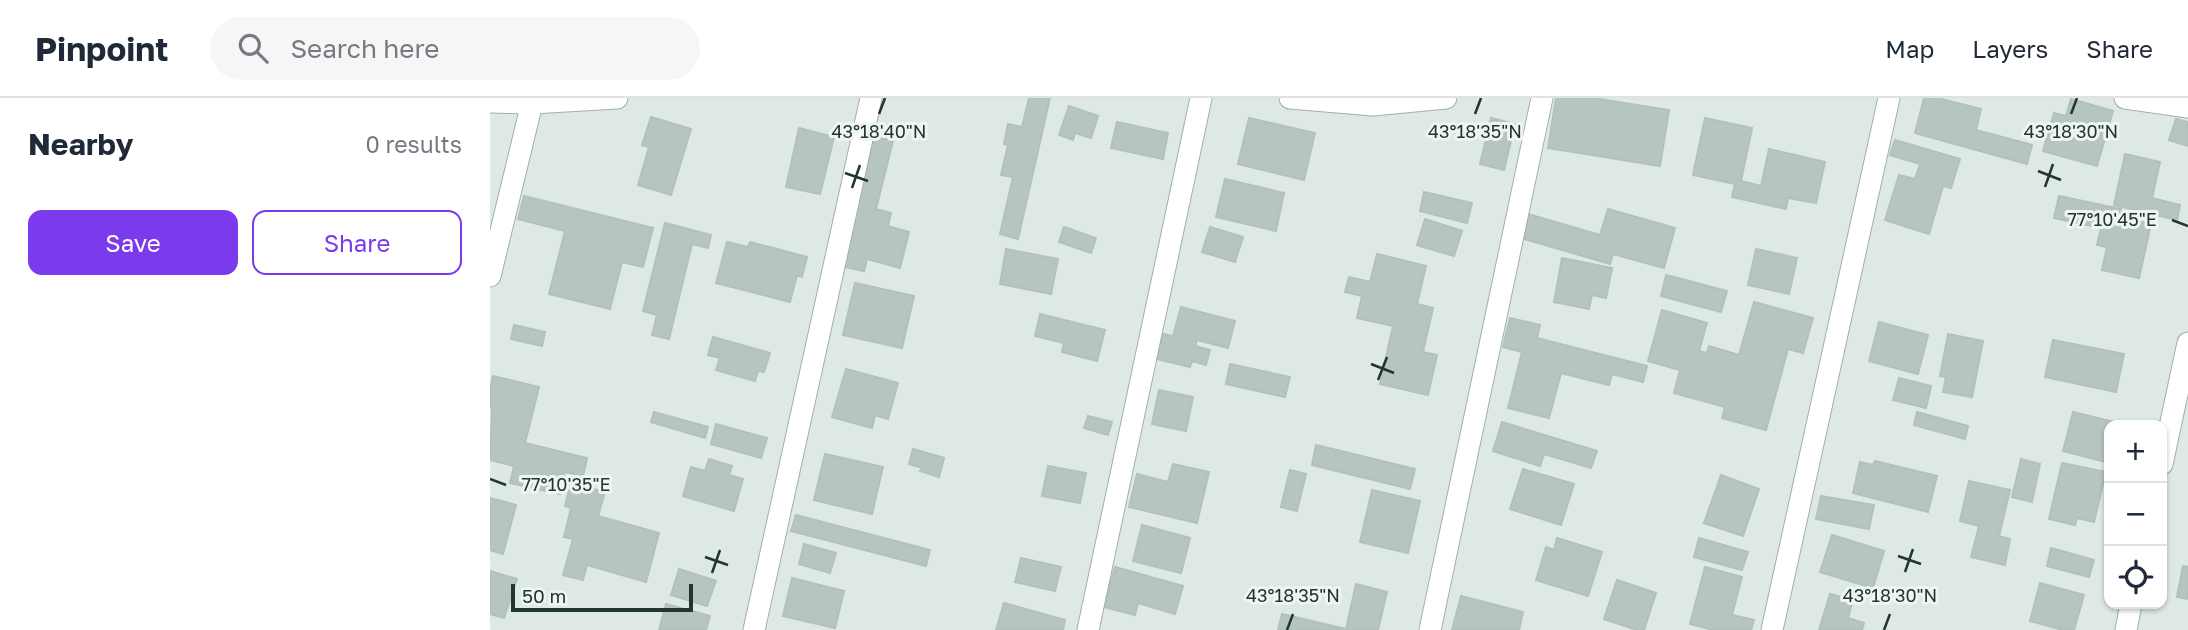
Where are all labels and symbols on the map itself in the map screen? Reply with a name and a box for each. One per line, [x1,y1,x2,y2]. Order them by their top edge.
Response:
text: 43°18'40"N [831,120,927,142]
text: 43°18'35"N [1428,120,1522,142]
text: 43°18'30"N [2024,120,2118,142]
text: 77°10'45"E [2067,208,2157,230]
text: 77°10'35"E [522,473,610,495]
scale bar [511,581,693,613]
text: 43°18'35"N [1246,584,1340,606]
text: 43°18'30"N [1843,584,1937,606]

